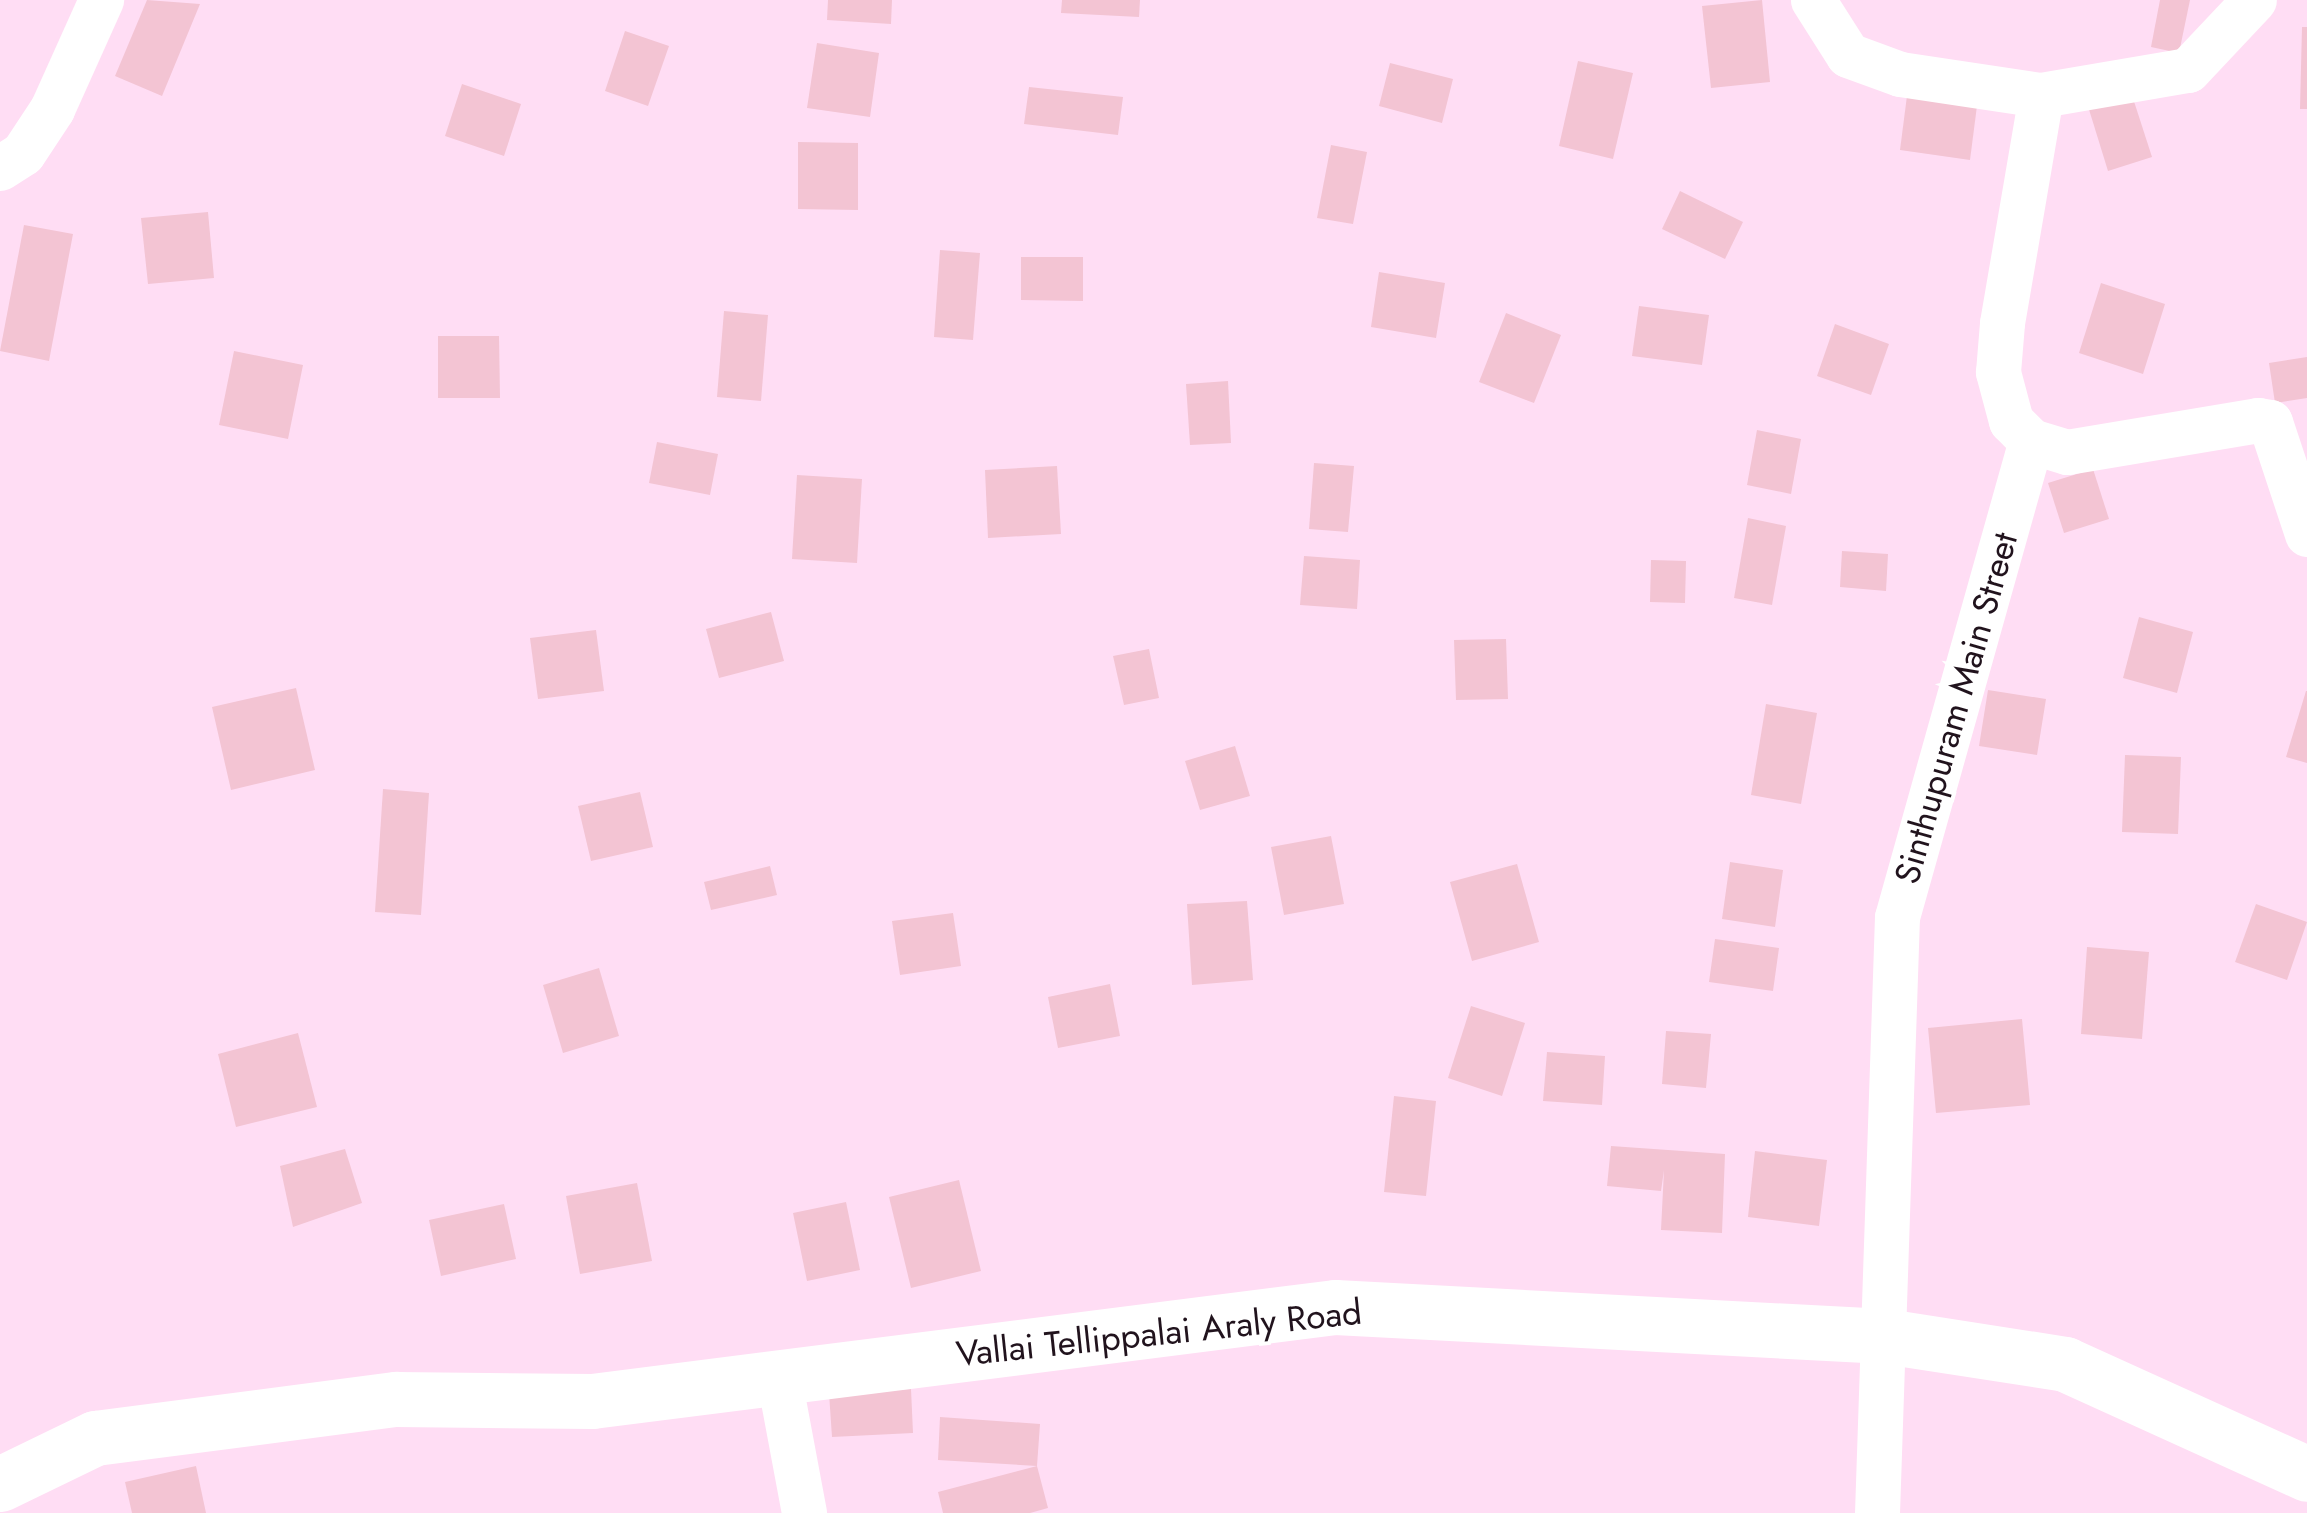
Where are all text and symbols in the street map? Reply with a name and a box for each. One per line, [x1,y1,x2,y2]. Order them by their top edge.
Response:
street label: Sinthupuram Main Street [1886,528,2026,888]
street label: Vallai Tellippalai Araly Road [954,1291,1364,1375]

